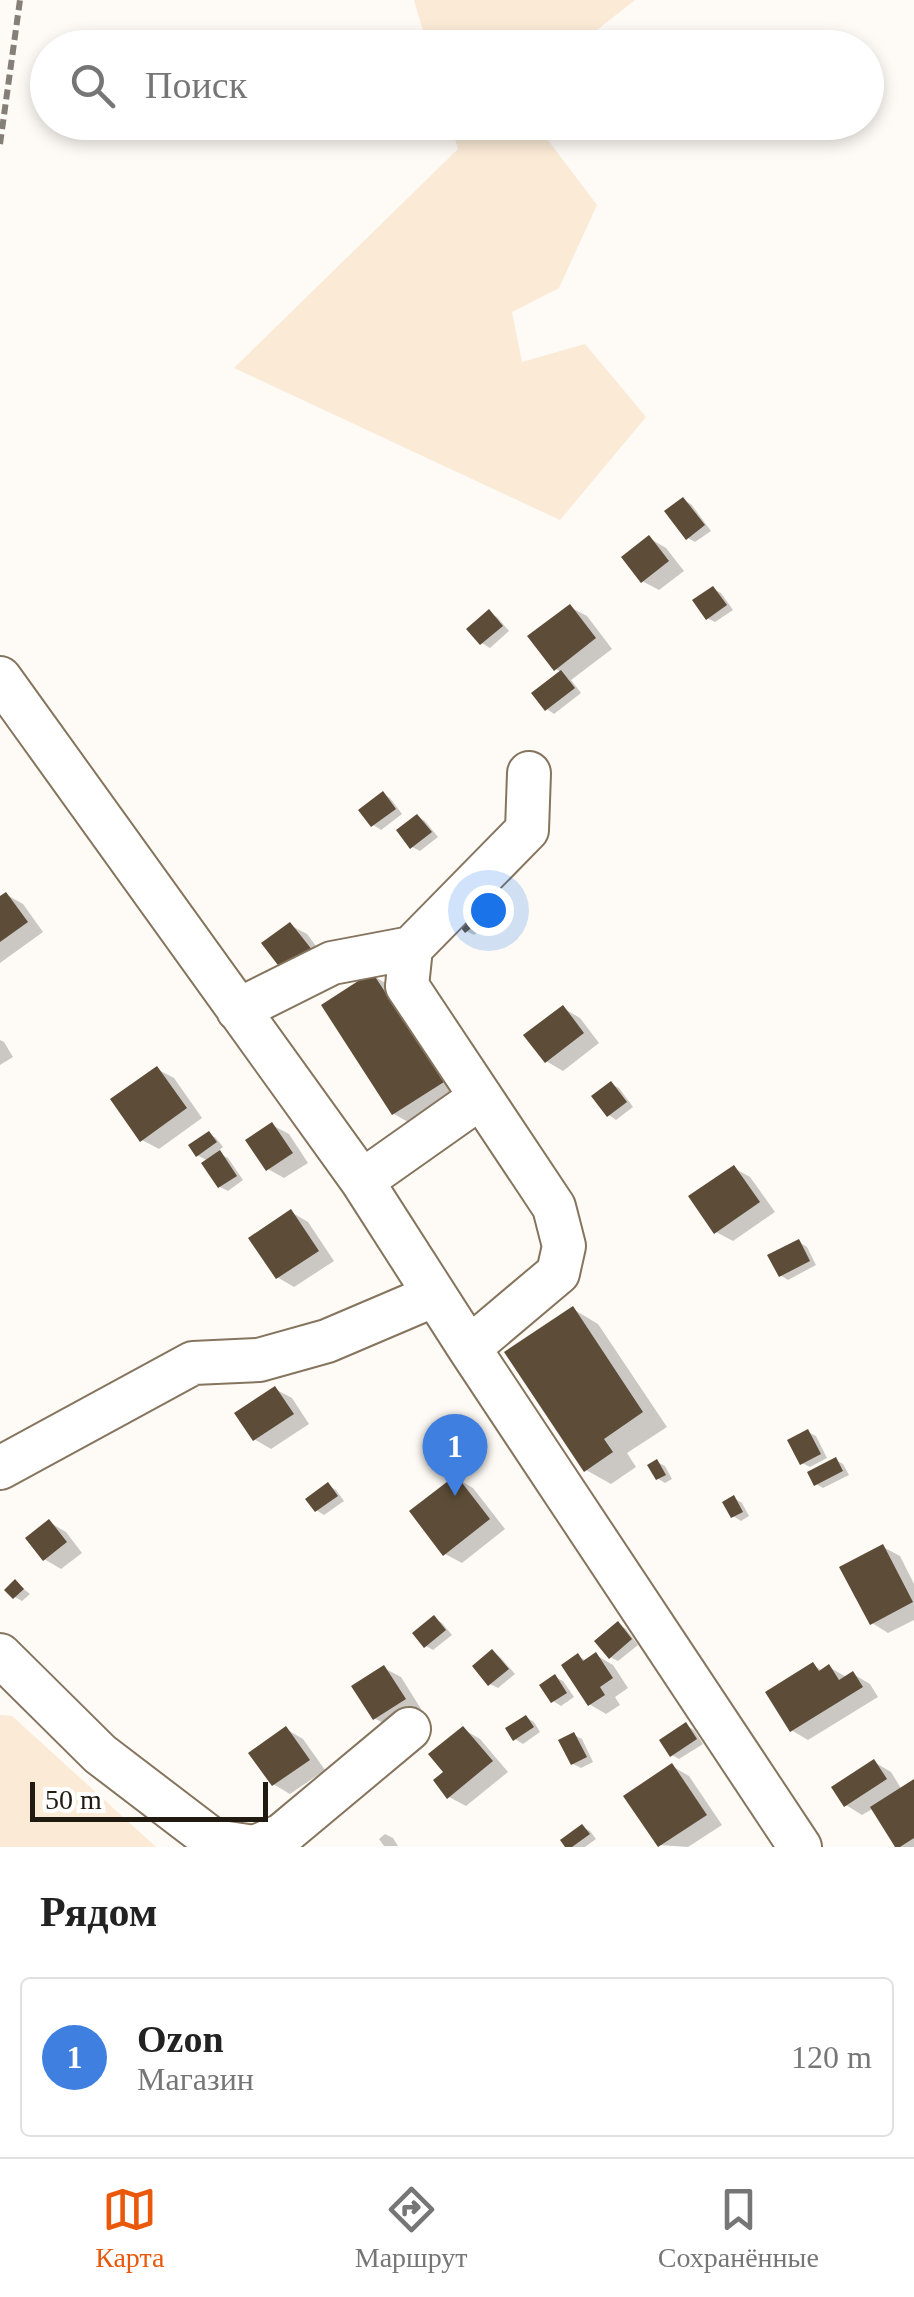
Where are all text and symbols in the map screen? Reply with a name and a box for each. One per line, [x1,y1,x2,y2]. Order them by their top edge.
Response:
search box [30,30,884,140]
icon: search [65,58,120,113]
text: Поиск [145,64,247,106]
your location [463,885,514,936]
pin: 1 [422,1414,488,1496]
scale bar [30,1777,268,1822]
text: 50 m [45,1784,102,1815]
text: Рядом [40,1889,157,1935]
text: Ozon [137,2018,224,2060]
text: 1 [67,2039,83,2075]
text: 120 m [791,2039,872,2075]
text: Магазин [137,2061,254,2097]
tab: Карта [95,2182,165,2274]
tab: Маршрут [355,2182,468,2274]
tab: Сохранённые [658,2182,819,2274]

